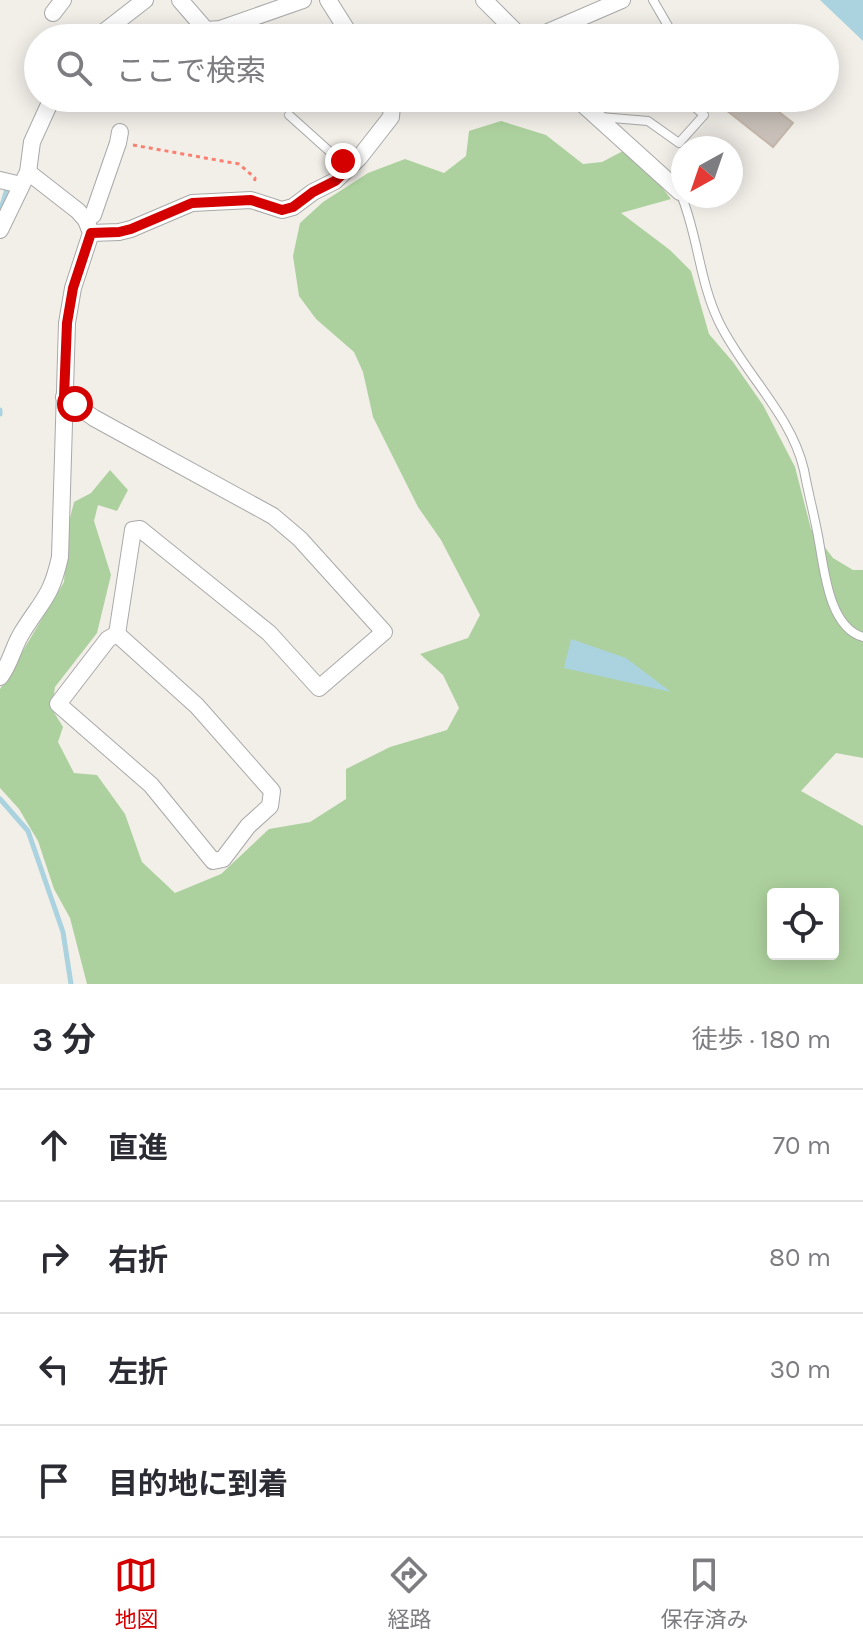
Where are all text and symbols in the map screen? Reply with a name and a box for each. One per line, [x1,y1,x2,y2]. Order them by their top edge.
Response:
search box [24,24,839,112]
icon: search [52,46,96,90]
text: ここで検索 [116,53,266,89]
north arrow [671,136,743,208]
route end [325,143,361,179]
route start [57,386,93,422]
map controls [767,888,839,960]
button: locate [767,888,839,960]
text: 3 分 [32,1020,96,1060]
text: 徒歩 · 180 m [692,1024,831,1055]
icon: ahead [32,1123,76,1167]
text: 直進 [108,1130,168,1166]
text: 70 m [773,1130,831,1161]
icon: right [32,1235,76,1279]
text: 右折 [108,1242,168,1278]
text: 80 m [769,1242,831,1273]
icon: left [32,1347,76,1391]
text: 左折 [108,1354,168,1390]
text: 30 m [770,1354,831,1385]
icon: arrive [32,1459,76,1503]
text: 目的地に到着 [108,1466,288,1502]
tab: 地図 [114,1553,159,1633]
tab: 経路 [387,1553,432,1633]
tab: 保存済み [660,1553,749,1633]

